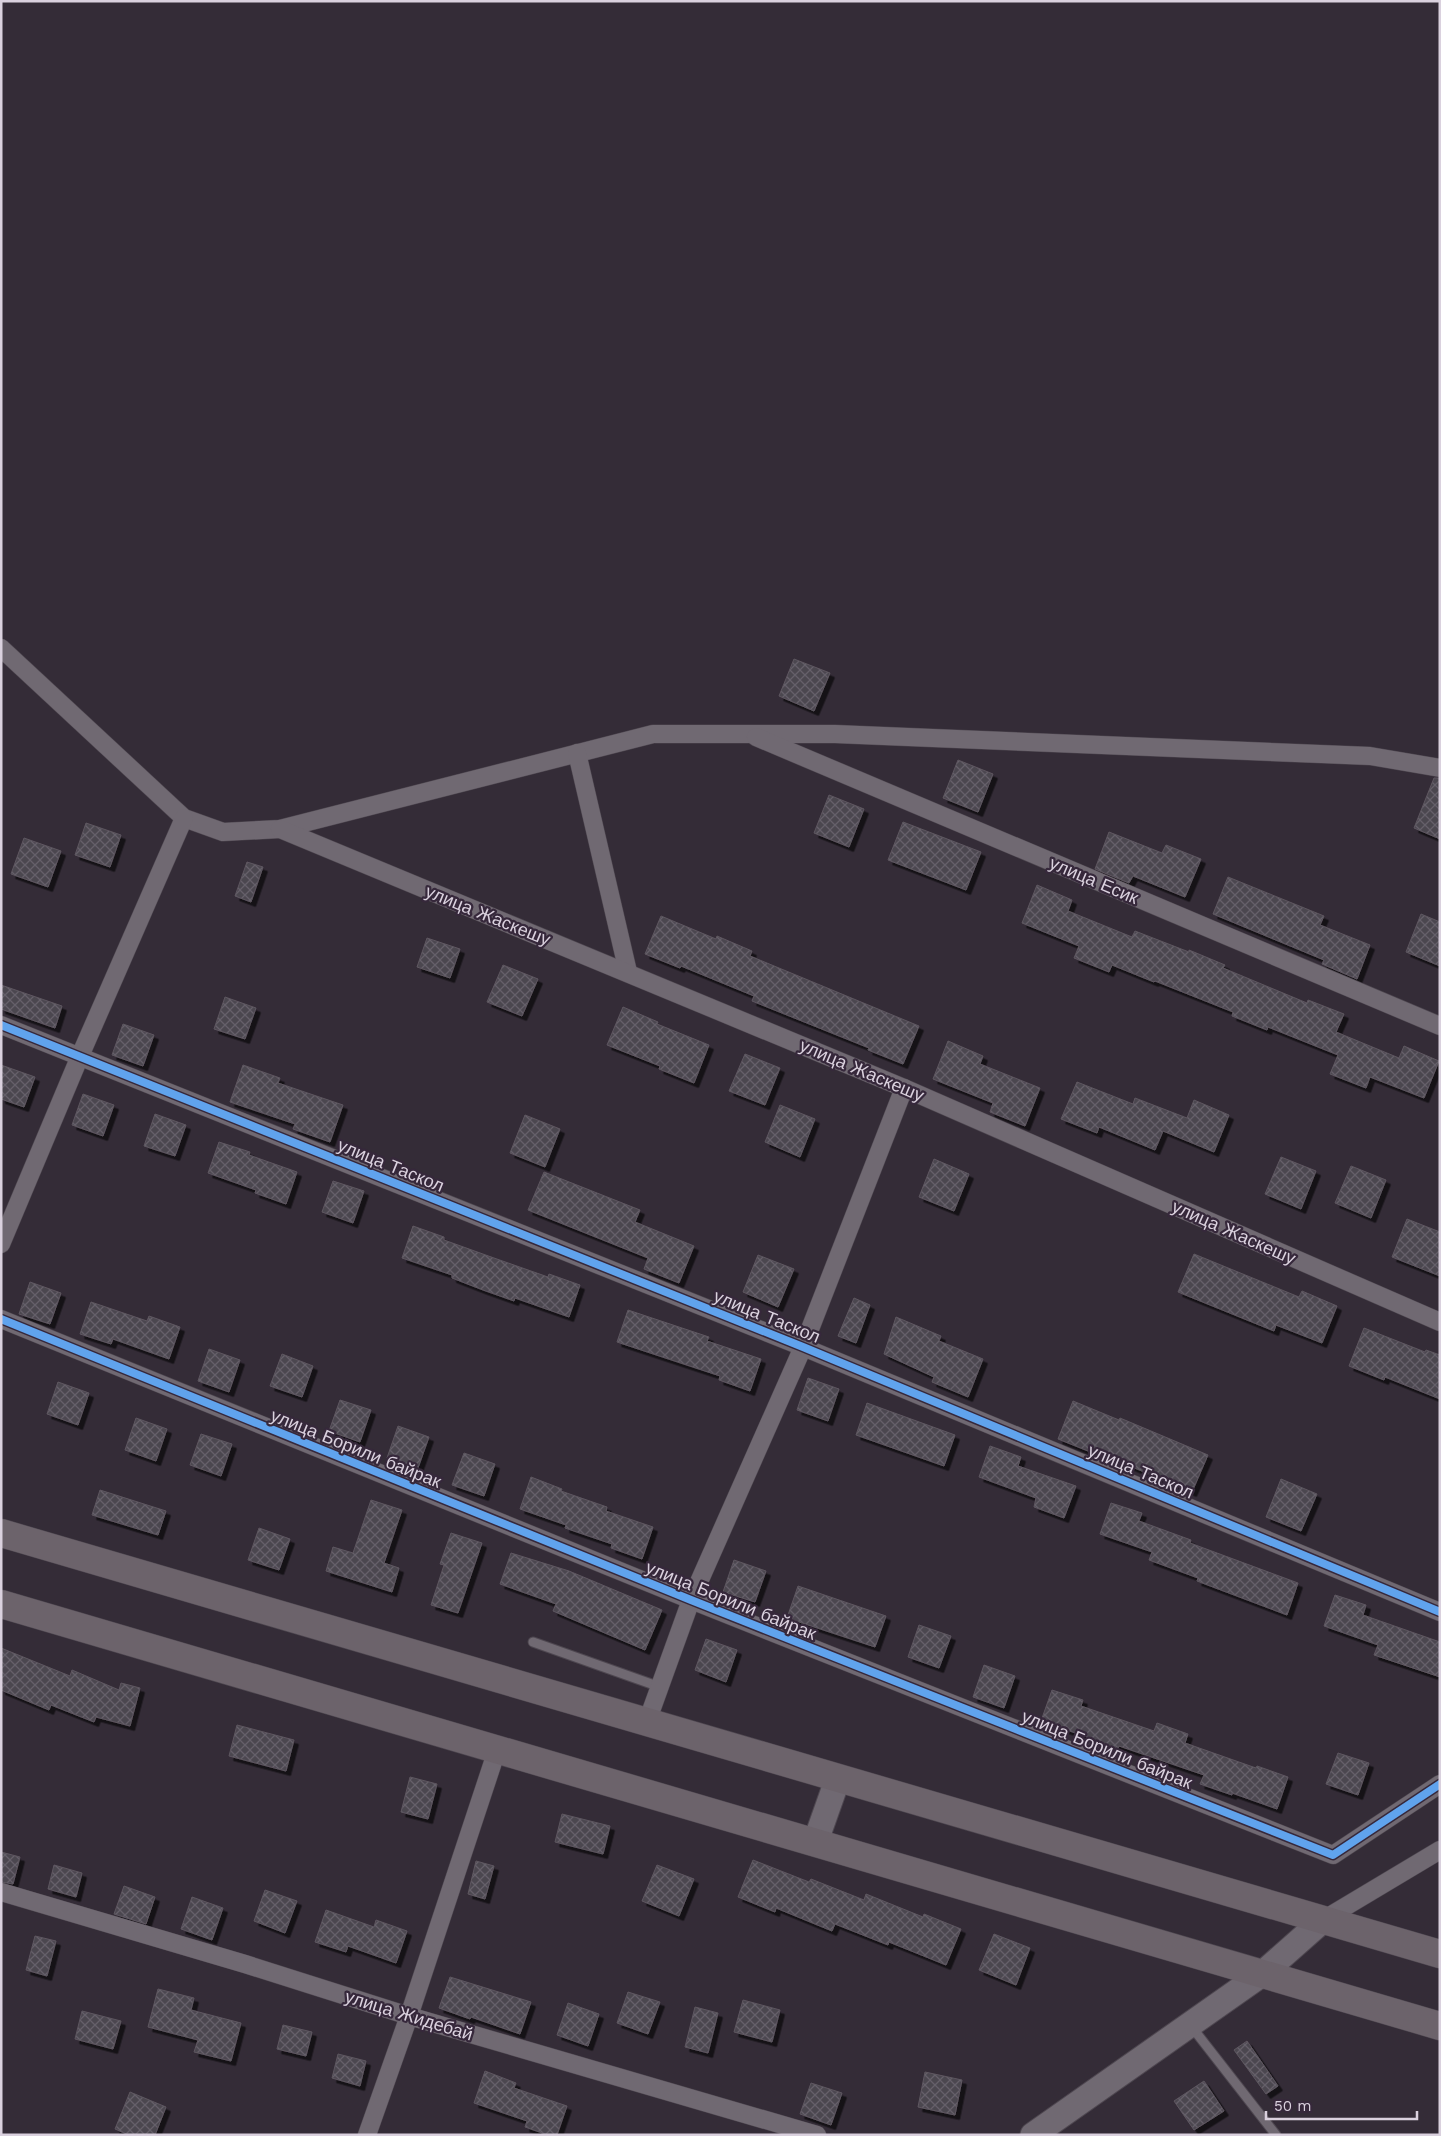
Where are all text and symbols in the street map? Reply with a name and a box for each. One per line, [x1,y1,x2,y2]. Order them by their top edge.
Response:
street label: улица Есик [1046,852,1142,908]
street label: улица Жаскешу [422,880,554,950]
street label: улица Жаскешу [797,1034,927,1106]
street label: улица Таскол [335,1134,447,1196]
street label: улица Жаскешу [1169,1195,1299,1269]
street label: улица Таскол [711,1285,823,1347]
street label: улица Борили байрак [268,1404,444,1492]
street label: улица Таскол [1085,1439,1197,1503]
street label: улица Борили байрак [643,1556,819,1644]
street label: улица Борили байрак [1019,1705,1195,1793]
street label: улица Жидебай [343,1986,475,2044]
scale bar [1266,2088,1417,2120]
text: 50 m [1274,2097,1311,2115]

